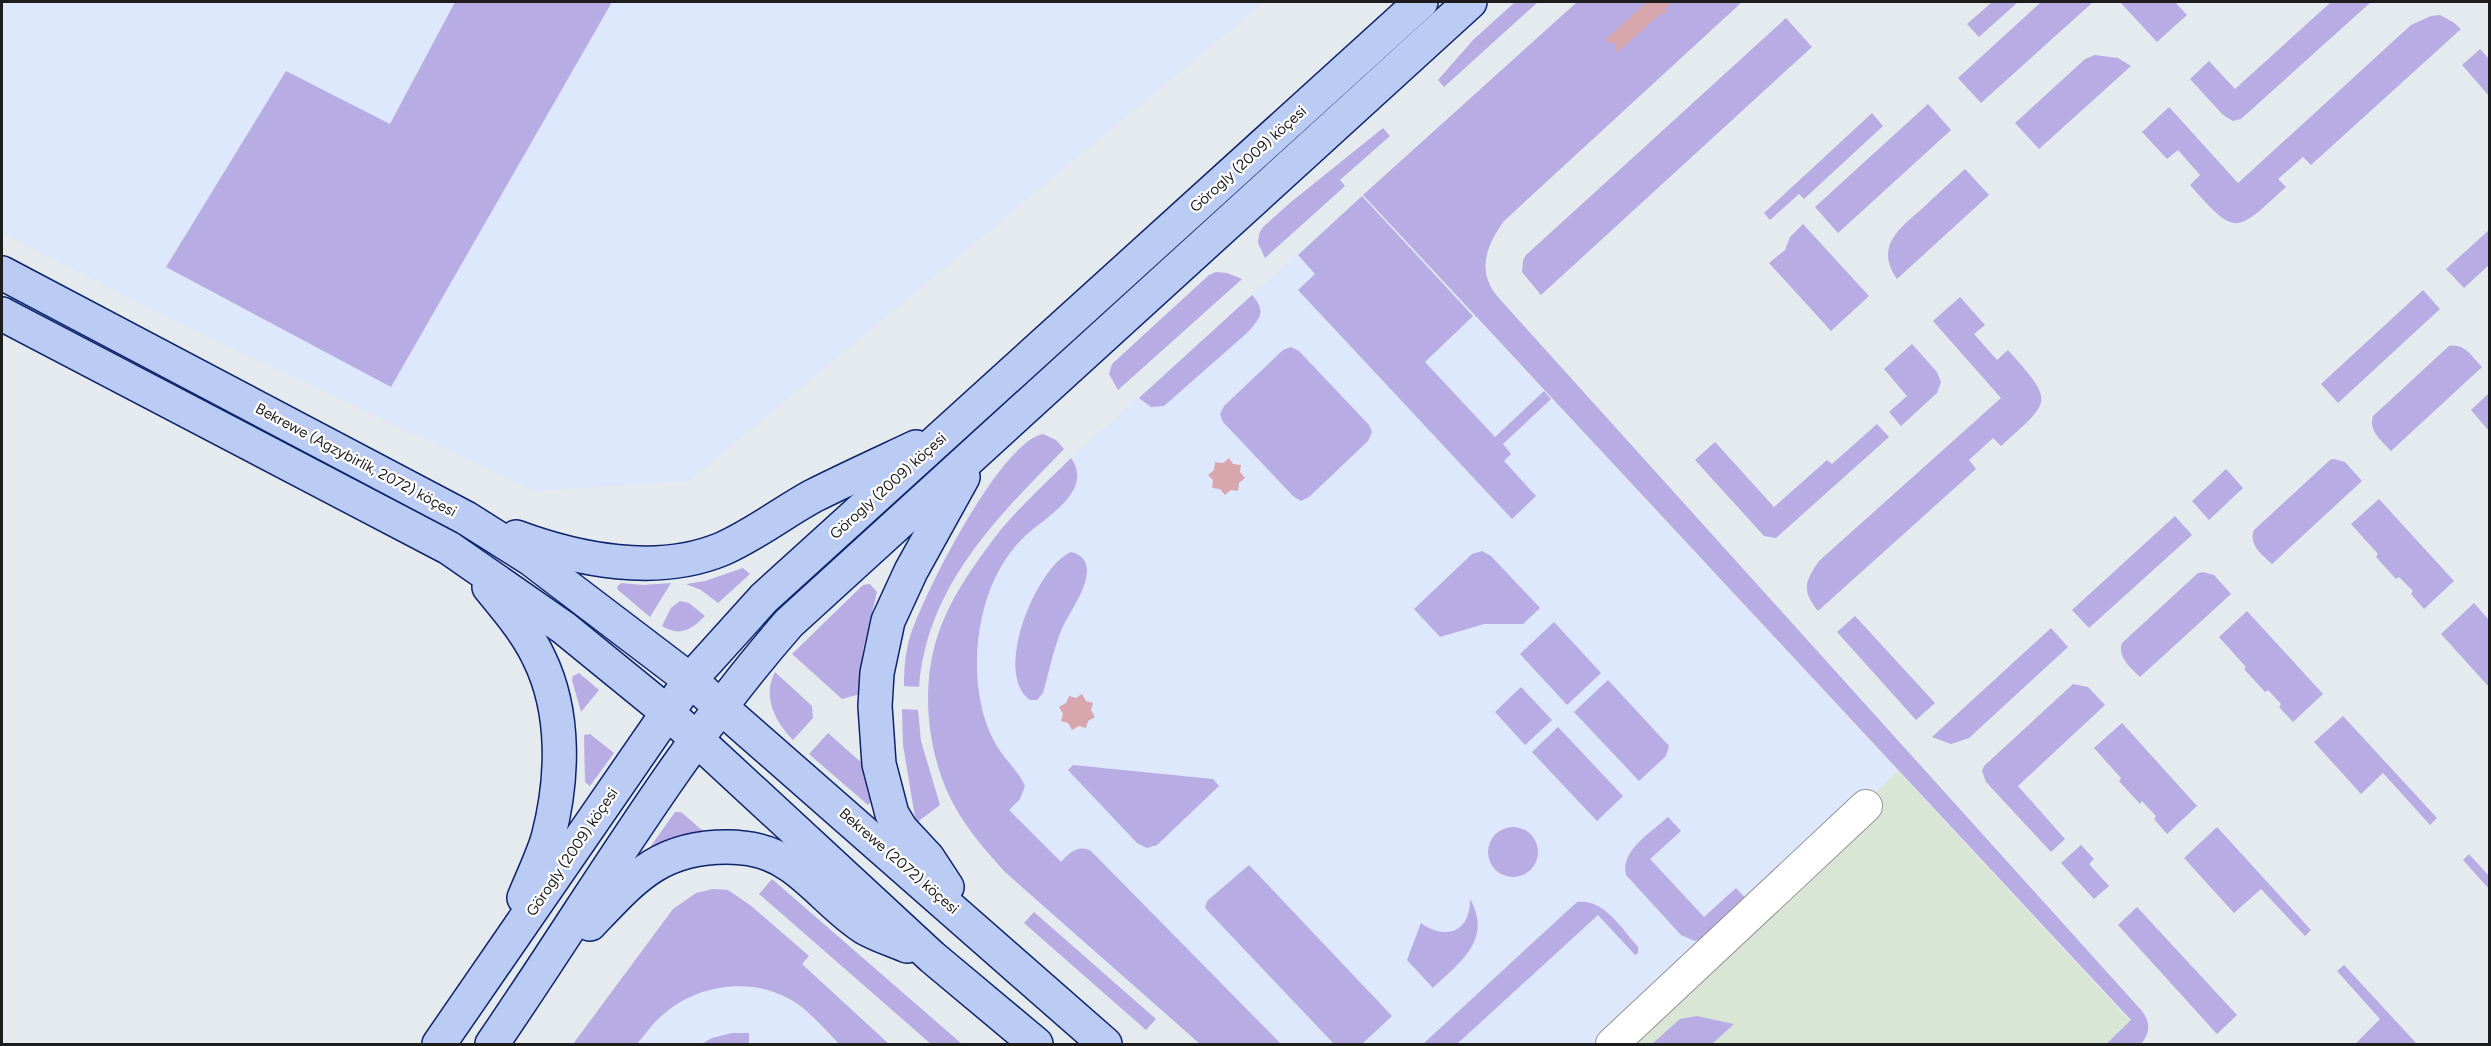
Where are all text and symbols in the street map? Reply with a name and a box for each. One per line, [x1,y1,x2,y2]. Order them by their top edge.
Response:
street label: Görogly (2009) köçesi [1186,102,1310,216]
street label: Bekrewe (Agzybirlik, 2072) köçesi [252,399,460,521]
street label: Görogly (2009) köçesi [826,429,950,543]
street label: Görogly (2009) köçesi [522,785,622,919]
street label: Bekrewe (2072) köçesi [836,804,962,918]

